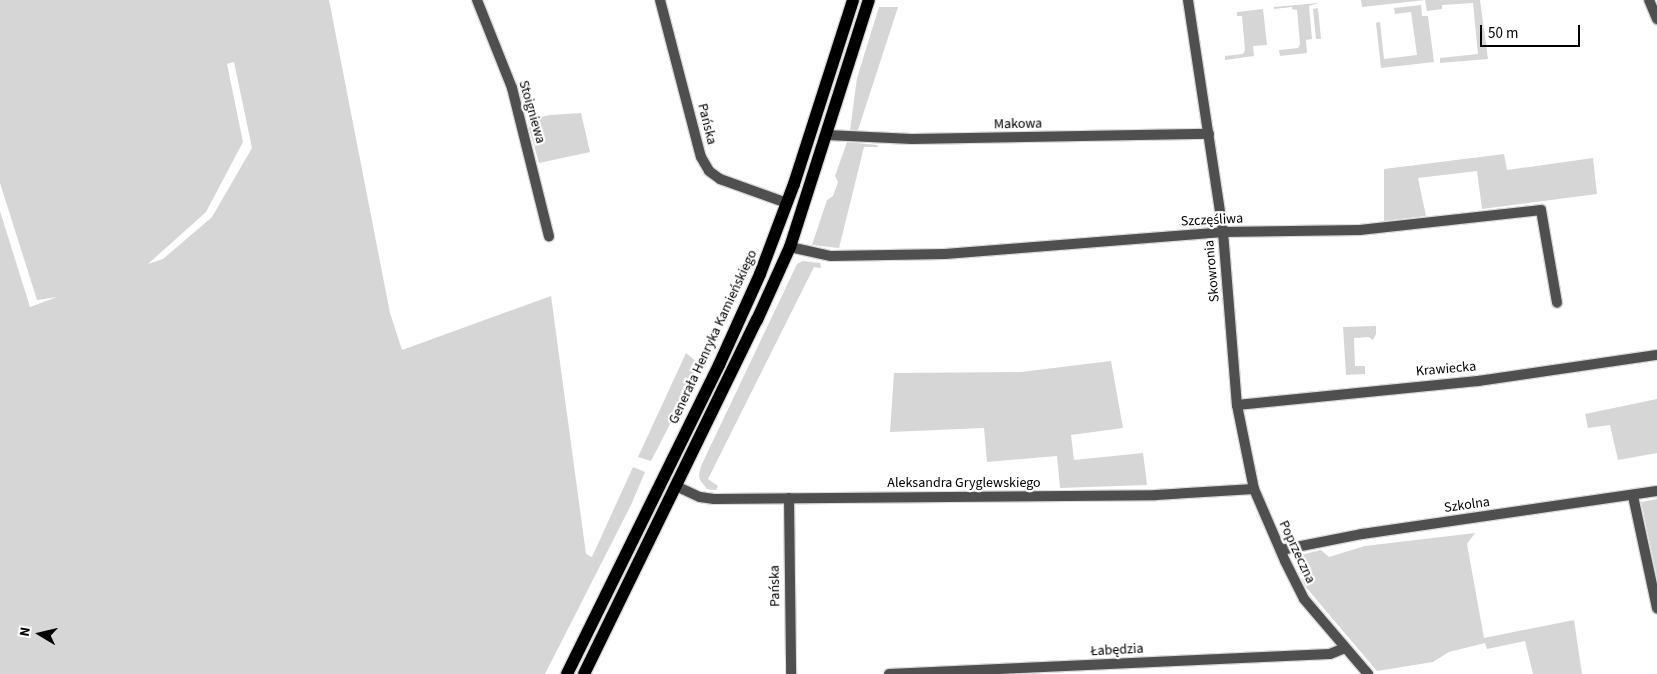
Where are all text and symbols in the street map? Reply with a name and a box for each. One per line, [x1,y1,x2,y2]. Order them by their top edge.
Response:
scale bar [1482,15,1582,47]
text: 50 m [1488,23,1518,44]
street label: Stoigniewa [515,79,549,145]
street label: Pańska [694,102,720,146]
street label: Makowa [994,115,1042,133]
street label: Szczęśliwa [1180,210,1244,230]
street label: Skowronia [1201,239,1223,303]
street label: Generała Henryka Kamieńskiego [665,247,761,427]
street label: Krawiecka [1415,358,1477,380]
street label: Aleksandra Gryglewskiego [887,475,1041,491]
street label: Szkolna [1443,493,1491,517]
street label: Poprzeczna [1275,518,1319,586]
street label: Pańska [766,565,784,607]
north arrow [15,609,65,659]
text: N [15,625,36,638]
street label: Łabędzia [1090,640,1144,660]

